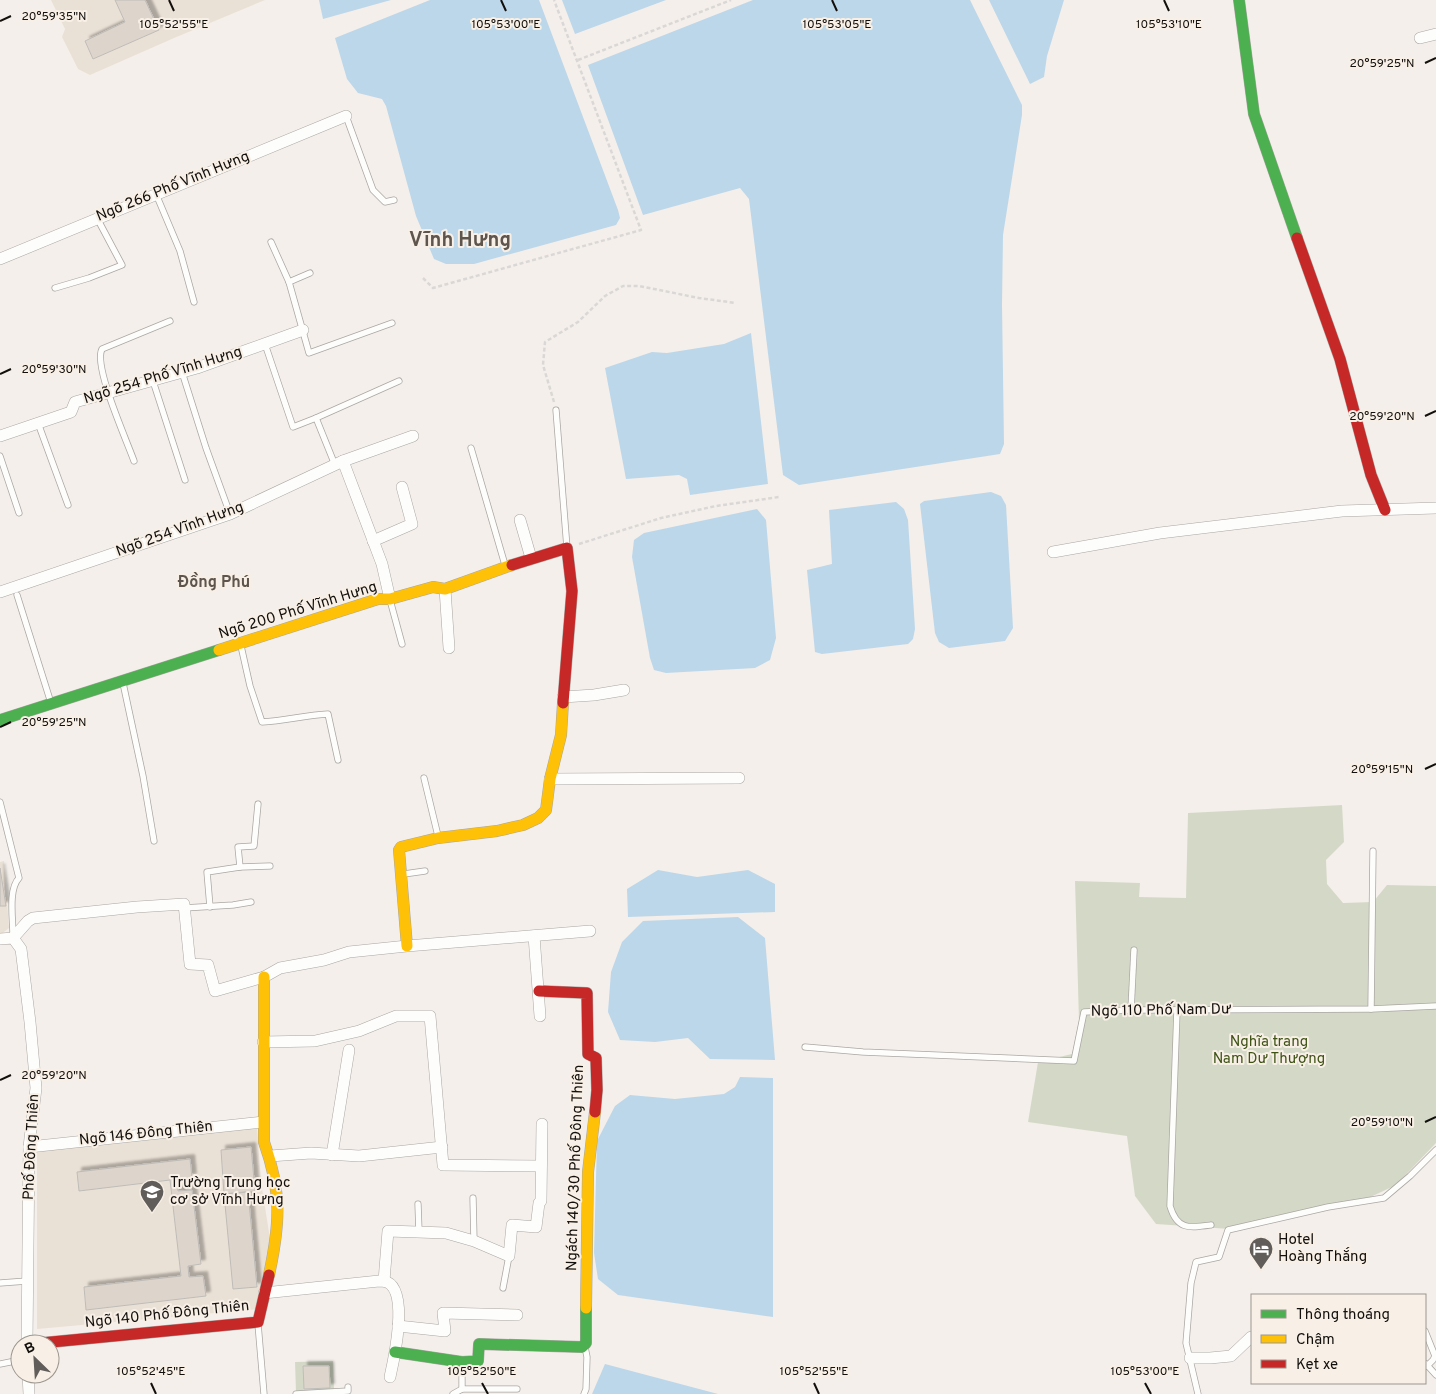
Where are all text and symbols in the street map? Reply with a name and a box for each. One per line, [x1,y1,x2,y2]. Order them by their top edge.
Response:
text: 20°59'35"N [21,9,87,25]
text: 105°52'55"E [140,17,208,33]
text: 105°53'00"E [471,17,541,33]
text: 105°53'05"E [803,17,871,33]
text: 105°53'10"E [1136,17,1202,33]
text: 20°59'25"N [1349,56,1415,72]
street label: Ngõ 266 Phố Vĩnh Hưng [93,147,252,226]
district label: Vĩnh Hưng [409,228,511,254]
street label: Ngõ 254 Phố Vĩnh Hưng [81,342,245,409]
text: 20°59'30"N [21,362,87,378]
text: 20°59'20"N [1349,409,1415,425]
street label: Ngõ 254 Vĩnh Hưng [113,498,247,562]
district label: Đồng Phú [178,571,250,593]
street label: Ngõ 200 Phố Vĩnh Hưng [216,577,380,644]
text: 20°59'25"N [21,715,87,731]
text: 20°59'15"N [1351,762,1413,778]
street label: Ngõ 110 Phố Nam Dư [1091,999,1232,1022]
park label: Nghĩa trang Nam Dư Thượng [1213,1033,1325,1069]
street label: Ngách 140/30 Phố Đông Thiên [562,1064,589,1272]
text: 20°59'20"N [21,1068,87,1084]
street label: Phố Đông Thiên [19,1093,44,1201]
text: 20°59'10"N [1351,1115,1413,1131]
street label: Ngõ 146 Đông Thiên [78,1118,214,1150]
place label: Trường Trung học cơ sở Vĩnh Hưng [170,1174,291,1210]
school or university icon: Trường Trung học cơ sở Vĩnh Hưng [139,1179,165,1213]
place label: Hotel Hoàng Thắng [1278,1231,1367,1267]
hotel icon: Hotel Hoàng Thắng [1248,1236,1274,1270]
legend [1251,1294,1426,1384]
street label: Ngõ 140 Phố Đông Thiên [84,1296,250,1333]
text: Thông thoáng [1296,1306,1390,1325]
text: Chậm [1296,1331,1335,1350]
north arrow [10,1334,60,1384]
text: B [22,1339,38,1358]
text: Kẹt xe [1296,1356,1338,1375]
text: 105°52'45"E [117,1364,185,1380]
text: 105°52'50"E [447,1364,517,1380]
text: 105°52'55"E [780,1364,848,1380]
text: 105°53'00"E [1110,1364,1180,1380]

